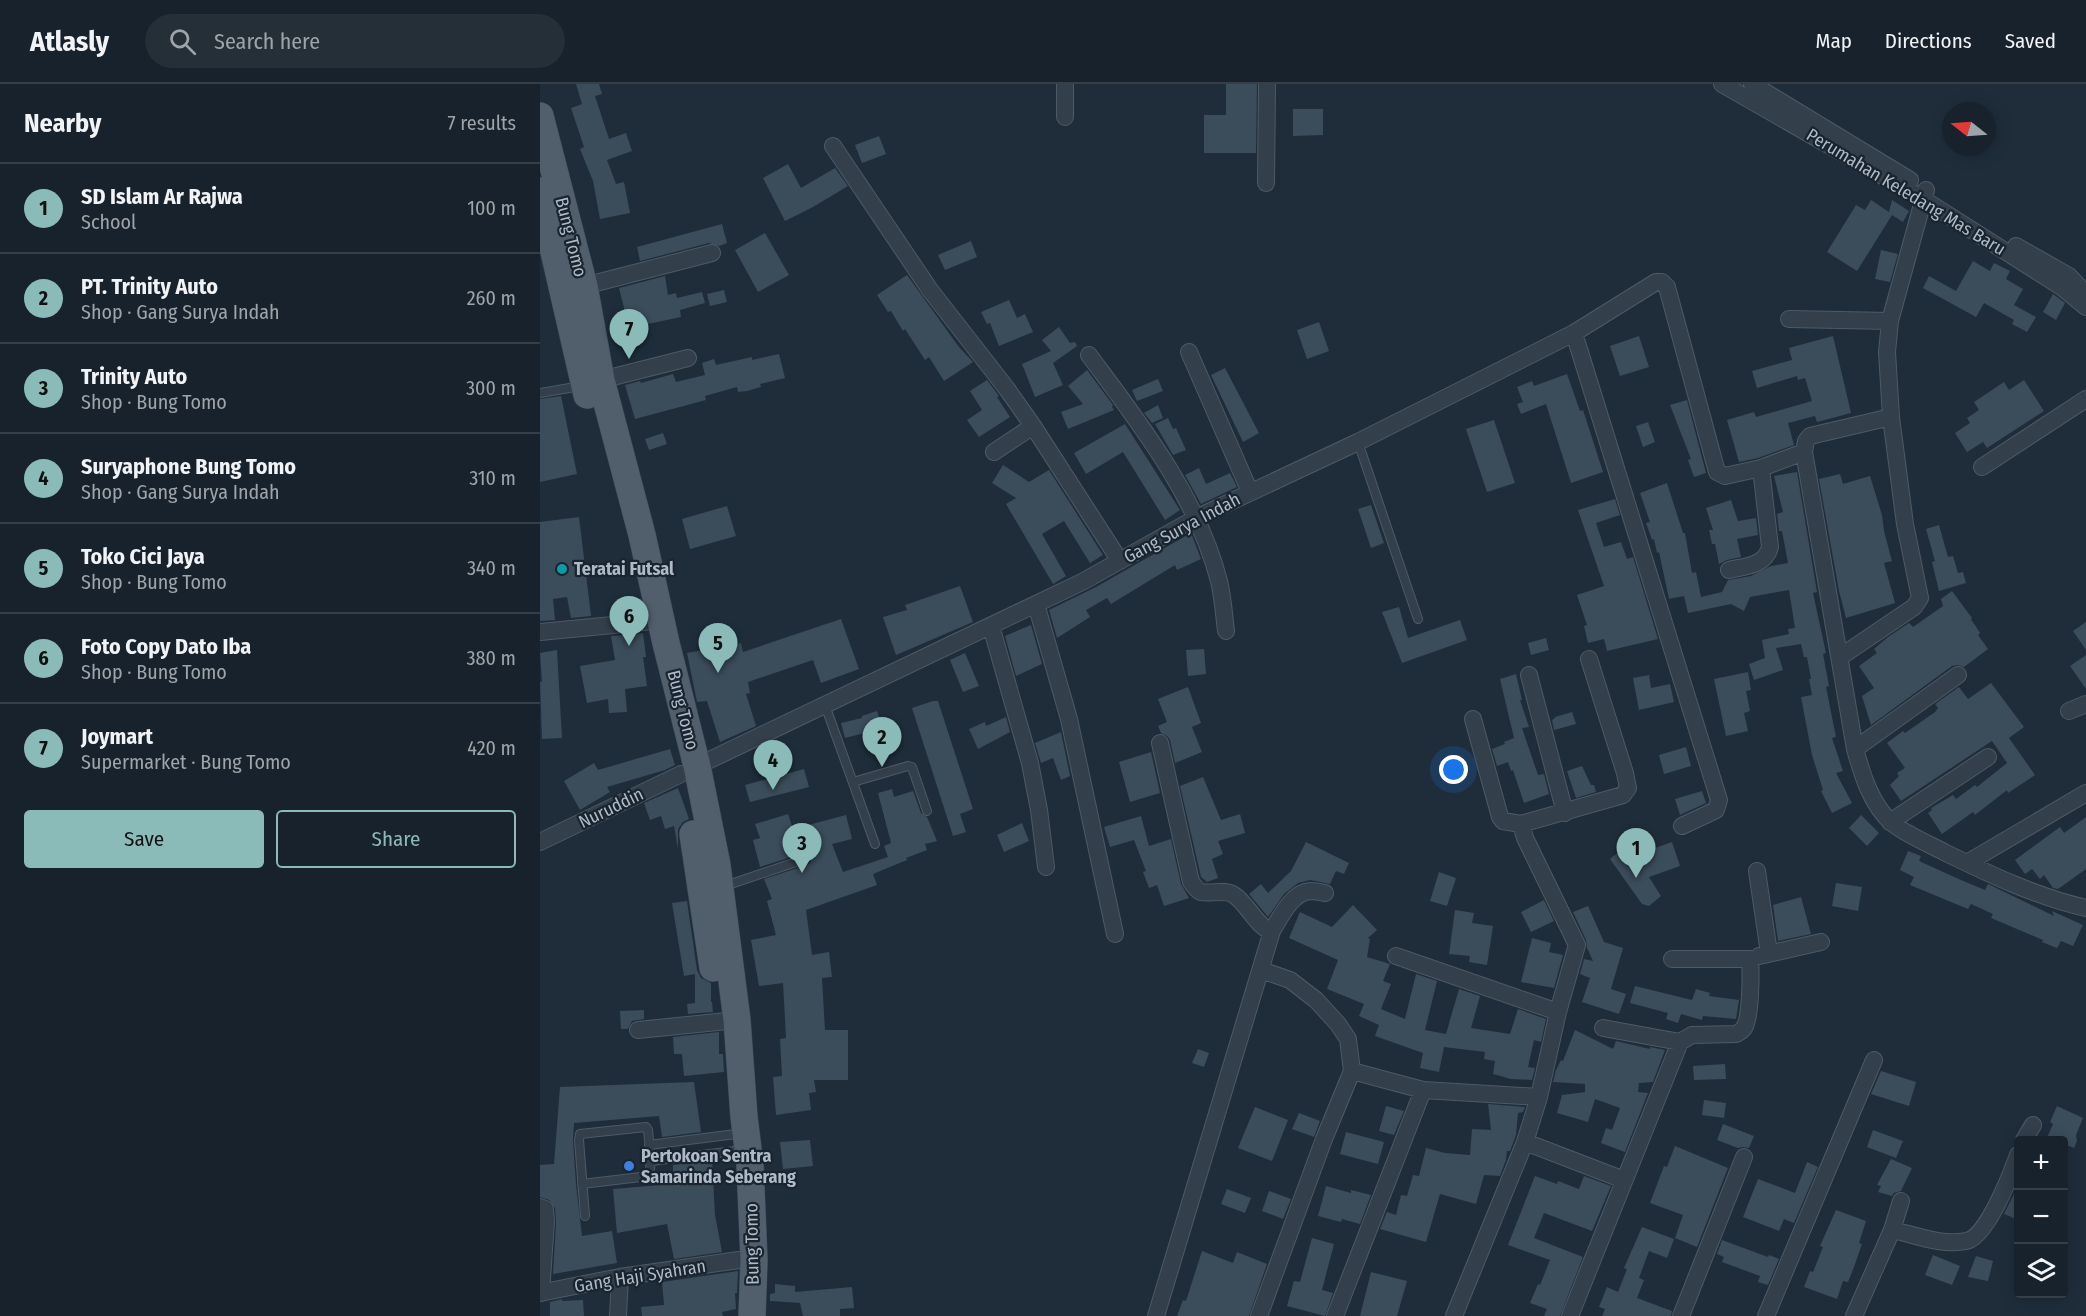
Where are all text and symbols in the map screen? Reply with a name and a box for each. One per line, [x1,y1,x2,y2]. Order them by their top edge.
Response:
search box [145,14,565,68]
text: Atlasly [30,25,109,58]
icon: search [166,25,199,58]
text: Search here [214,28,320,55]
text: Map [1815,28,1852,54]
text: Directions [1885,28,1972,54]
text: Saved [2005,28,2056,54]
north arrow [1942,102,1996,156]
text: Nearby [24,108,101,139]
text: 7 results [448,111,516,135]
street label: Perumahan Keledang Mas Baru [1802,124,2010,260]
text: SD Islam Ar Rajwa [81,183,243,210]
street label: Bung Tomo [550,195,592,279]
text: 1 [39,196,48,220]
text: 100 m [467,196,516,220]
text: School [81,210,136,234]
text: PT. Trinity Auto [81,273,218,300]
text: 2 [39,286,48,310]
text: 260 m [467,286,516,310]
text: Shop · Gang Surya Indah [81,300,280,324]
pin: 7 [610,310,649,359]
text: Trinity Auto [81,363,187,390]
text: 3 [39,376,48,400]
text: 300 m [466,376,516,400]
text: Shop · Bung Tomo [81,390,227,414]
text: Suryaphone Bung Tomo [81,453,296,480]
text: 4 [38,466,49,490]
text: 310 m [469,466,516,490]
text: Shop · Gang Surya Indah [81,480,280,504]
street label: Gang Surya Indah [1120,488,1244,568]
text: Toko Cici Jaya [81,543,205,570]
text: 5 [39,556,48,580]
text: 340 m [467,556,516,580]
place label: Teratai Futsal [574,558,674,580]
marker: Teratai Futsal [555,562,569,576]
text: Shop · Bung Tomo [81,570,227,594]
pin: 6 [610,596,649,646]
pin: 5 [698,624,738,673]
text: Foto Copy Dato Iba [81,633,251,660]
text: 6 [38,646,49,670]
text: 380 m [466,646,516,670]
text: Shop · Bung Tomo [81,660,227,684]
street label: Bung Tomo [662,668,704,752]
pin: 2 [862,718,902,767]
text: Joymart [81,723,153,750]
text: 7 [39,736,48,760]
text: 420 m [467,736,516,760]
pin: 4 [754,740,792,790]
text: Supermarket · Bung Tomo [81,750,291,774]
your location [1439,755,1468,784]
street label: Nuruddin [575,783,647,833]
button: Save [24,810,264,868]
button: Share [276,810,516,868]
pin: 3 [782,824,822,873]
pin: 1 [1616,828,1656,878]
map controls [2014,1136,2068,1298]
button: + [2014,1136,2068,1190]
place label: Pertokoan Sentra Samarinda Seberang [641,1145,796,1188]
marker: Pertokoan Sentra Samarinda Seberang [622,1159,636,1173]
button: − [2014,1190,2068,1244]
street label: Bung Tomo [740,1203,764,1285]
button: layers [2014,1244,2068,1298]
street label: Gang Haji Syahran [573,1255,707,1297]

